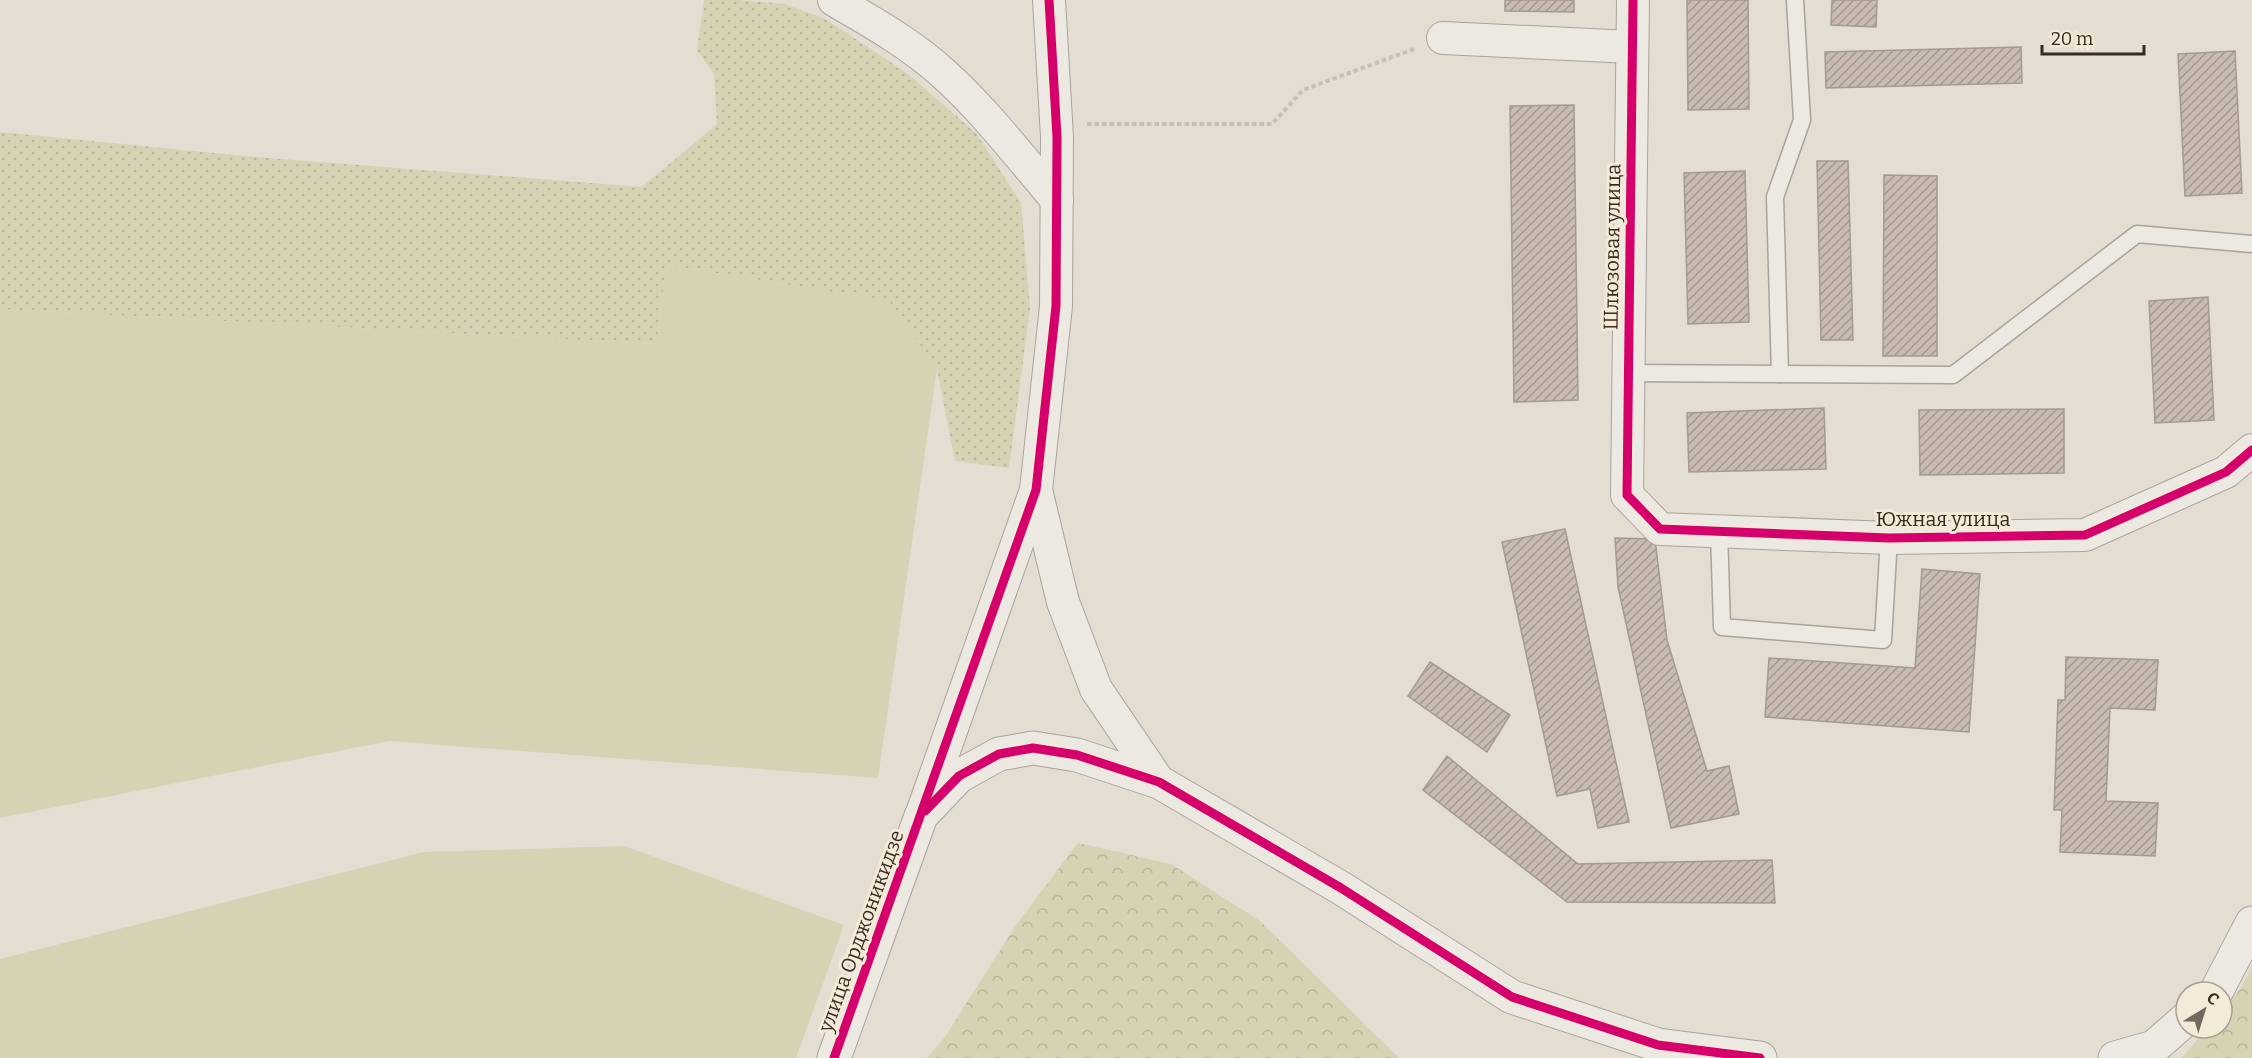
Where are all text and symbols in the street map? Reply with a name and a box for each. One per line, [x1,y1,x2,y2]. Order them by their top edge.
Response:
scale bar [2042,18,2144,56]
text: 20 m [2051,28,2093,50]
street label: Шлюзовая улица [1599,164,1625,330]
street label: Южная улица [1876,507,2010,531]
street label: улица Орджоникидзе [813,827,909,1036]
north arrow [2174,980,2234,1040]
text: С [2203,988,2223,1009]

